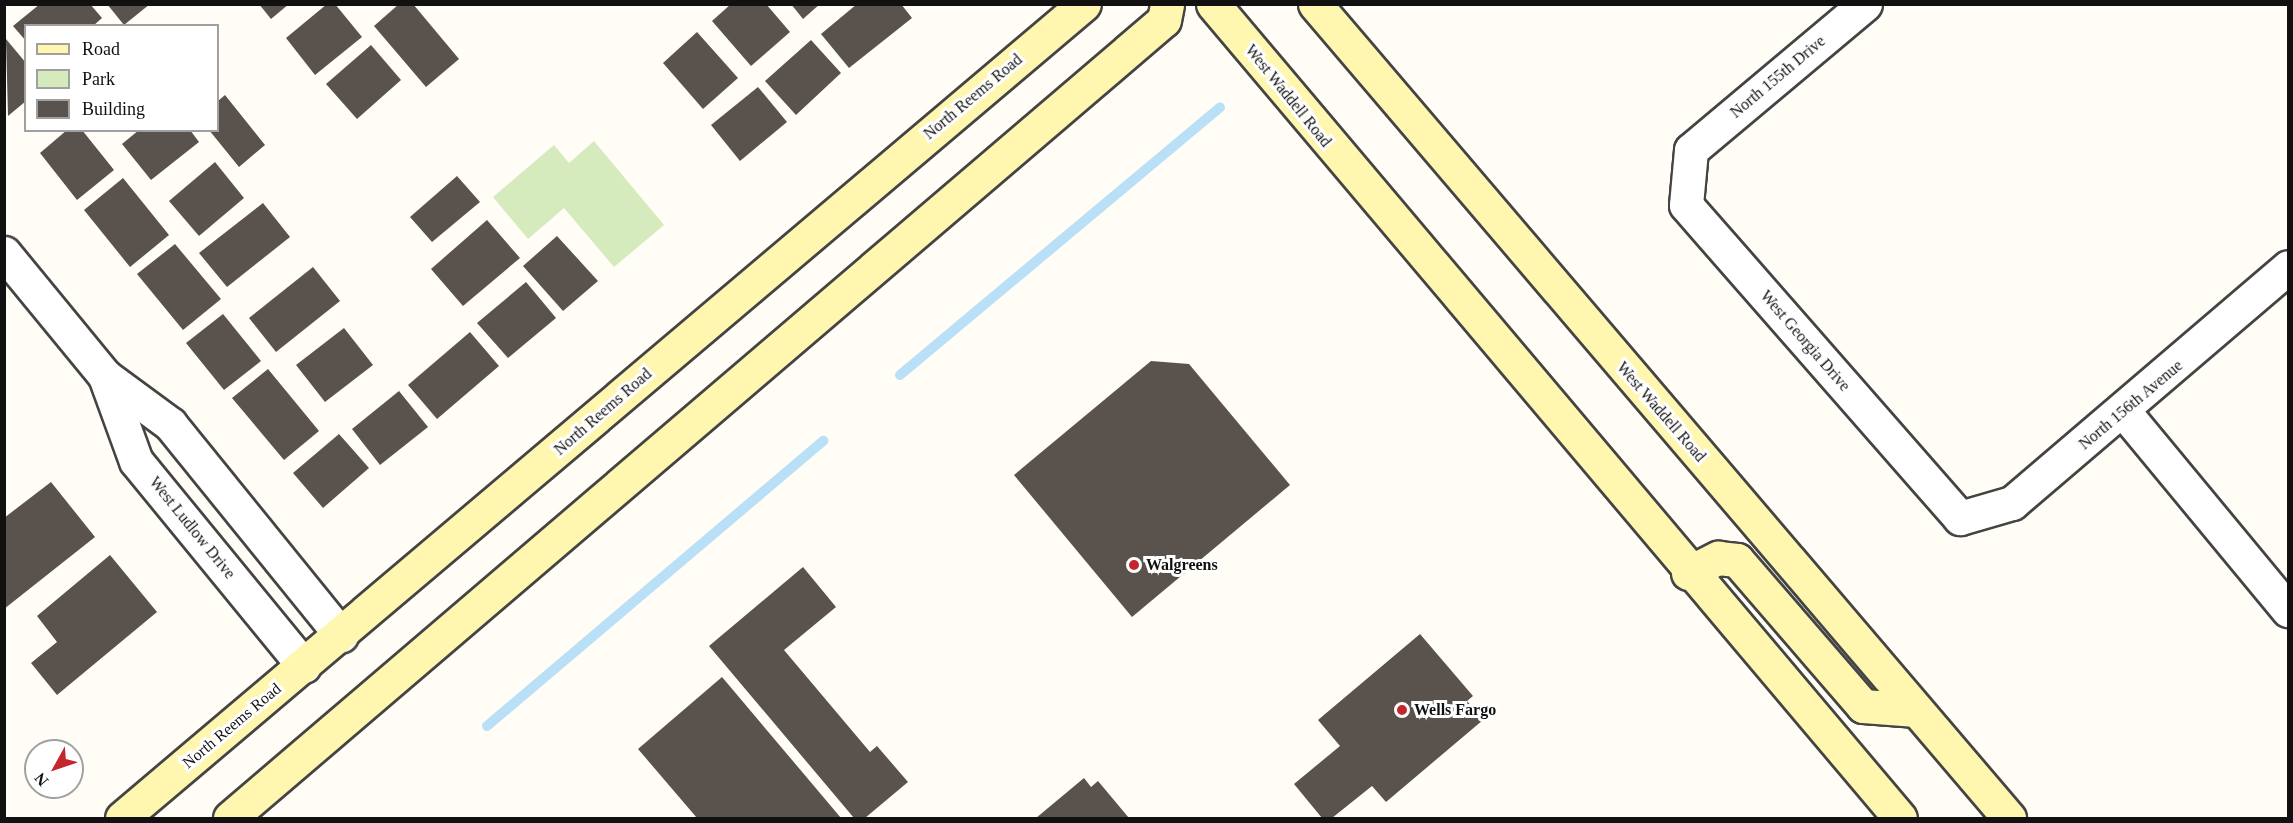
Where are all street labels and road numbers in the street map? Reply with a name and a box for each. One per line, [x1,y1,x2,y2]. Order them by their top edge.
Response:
street label: North 155th Drive [1727,32,1829,122]
street label: West Waddell Road [1241,41,1335,151]
street label: North Reems Road [920,50,1026,144]
street label: West Georgia Drive [1756,287,1854,395]
street label: North 156th Avenue [2075,356,2187,454]
street label: West Waddell Road [1612,358,1710,466]
street label: North Reems Road [550,365,656,459]
street label: West Ludlow Drive [145,473,239,583]
street label: North Reems Road [179,679,285,773]

